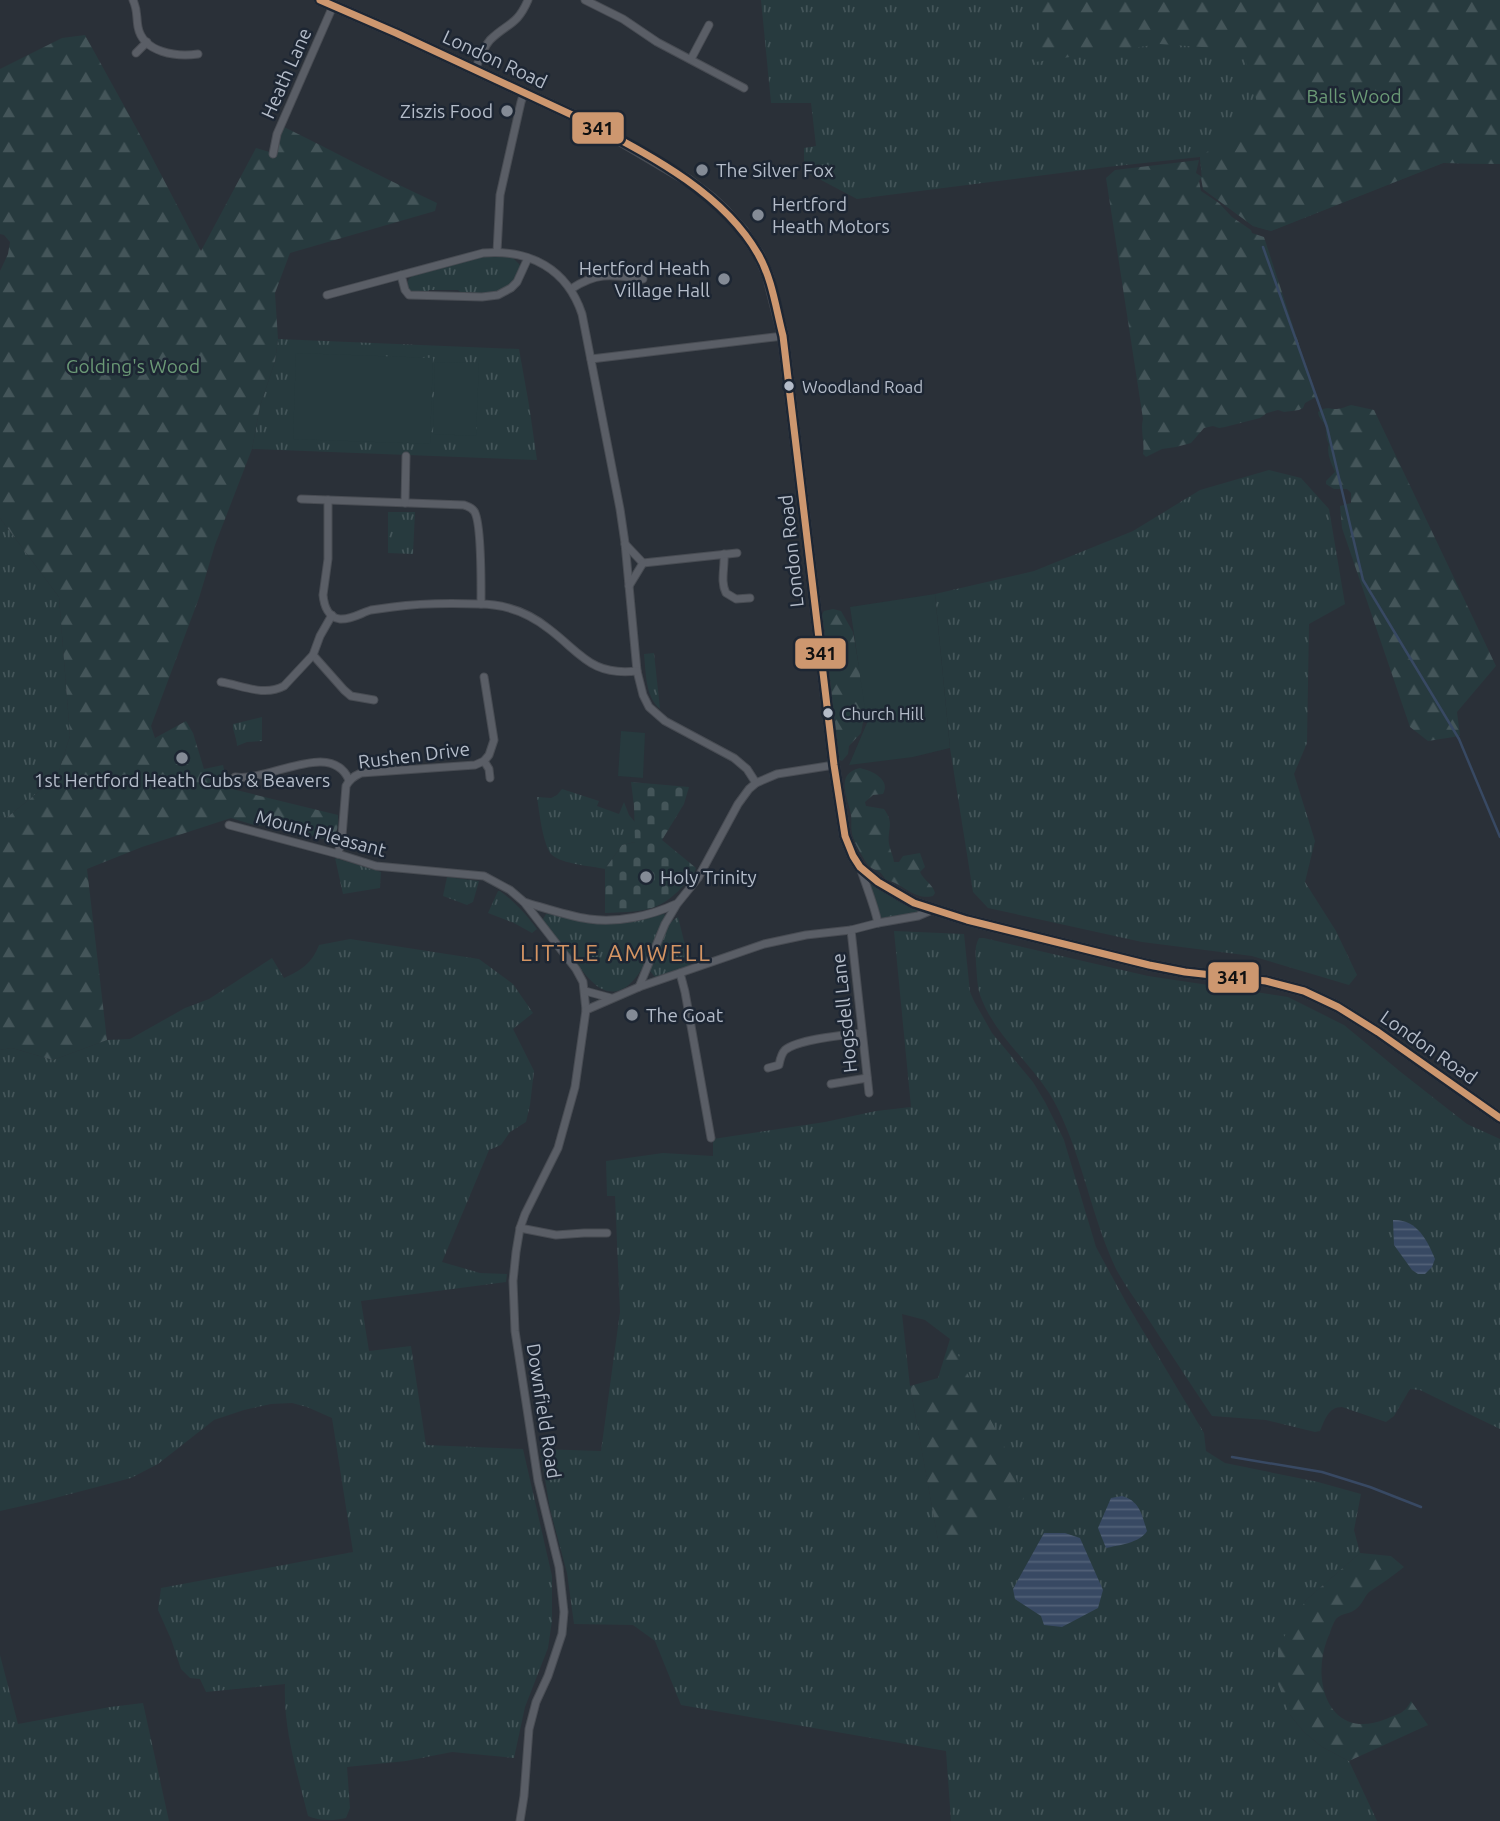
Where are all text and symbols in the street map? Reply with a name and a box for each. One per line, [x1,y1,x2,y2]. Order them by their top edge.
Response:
street label: Heath Lane [256,24,316,122]
street label: London Road [439,25,551,93]
park label: Balls Wood [1306,85,1402,107]
place label: Ziszis Food [400,100,493,122]
marker: Ziszis Food [499,103,515,119]
line badge: 341 [571,111,625,145]
text: 341 [582,117,614,139]
place label: The Silver Fox [716,159,834,181]
marker: The Silver Fox [694,162,710,178]
place label: Hertford Heath Motors [772,193,890,237]
marker: Hertford Heath Motors [750,207,766,223]
place label: Hertford Heath Village Hall [579,257,710,301]
marker: Hertford Heath Village Hall [716,271,732,287]
park label: Golding's Wood [66,355,200,377]
place label: Woodland Road [802,377,923,396]
marker: Woodland Road [782,379,796,393]
street label: London Road [774,494,808,608]
line badge: 341 [794,637,847,670]
text: 341 [805,642,837,664]
place label: Church Hill [841,704,924,723]
marker: Church Hill [821,706,835,720]
street label: Rushen Drive [357,737,471,773]
marker: 1st Hertford Heath Cubs & Beavers [174,750,190,766]
place label: 1st Hertford Heath Cubs & Beavers [34,769,330,791]
street label: Mount Pleasant [253,805,389,861]
place label: Holy Trinity [660,866,757,888]
marker: Holy Trinity [638,869,654,885]
district label: LITTLE AMWELL [520,940,712,965]
street label: Hogsdell Lane [827,952,861,1074]
line badge: 341 [1207,961,1260,994]
text: 341 [1217,966,1249,988]
place label: The Goat [646,1004,724,1026]
street label: London Road [1376,1006,1482,1088]
marker: The Goat [624,1007,640,1023]
street label: Downfield Road [522,1342,566,1480]

